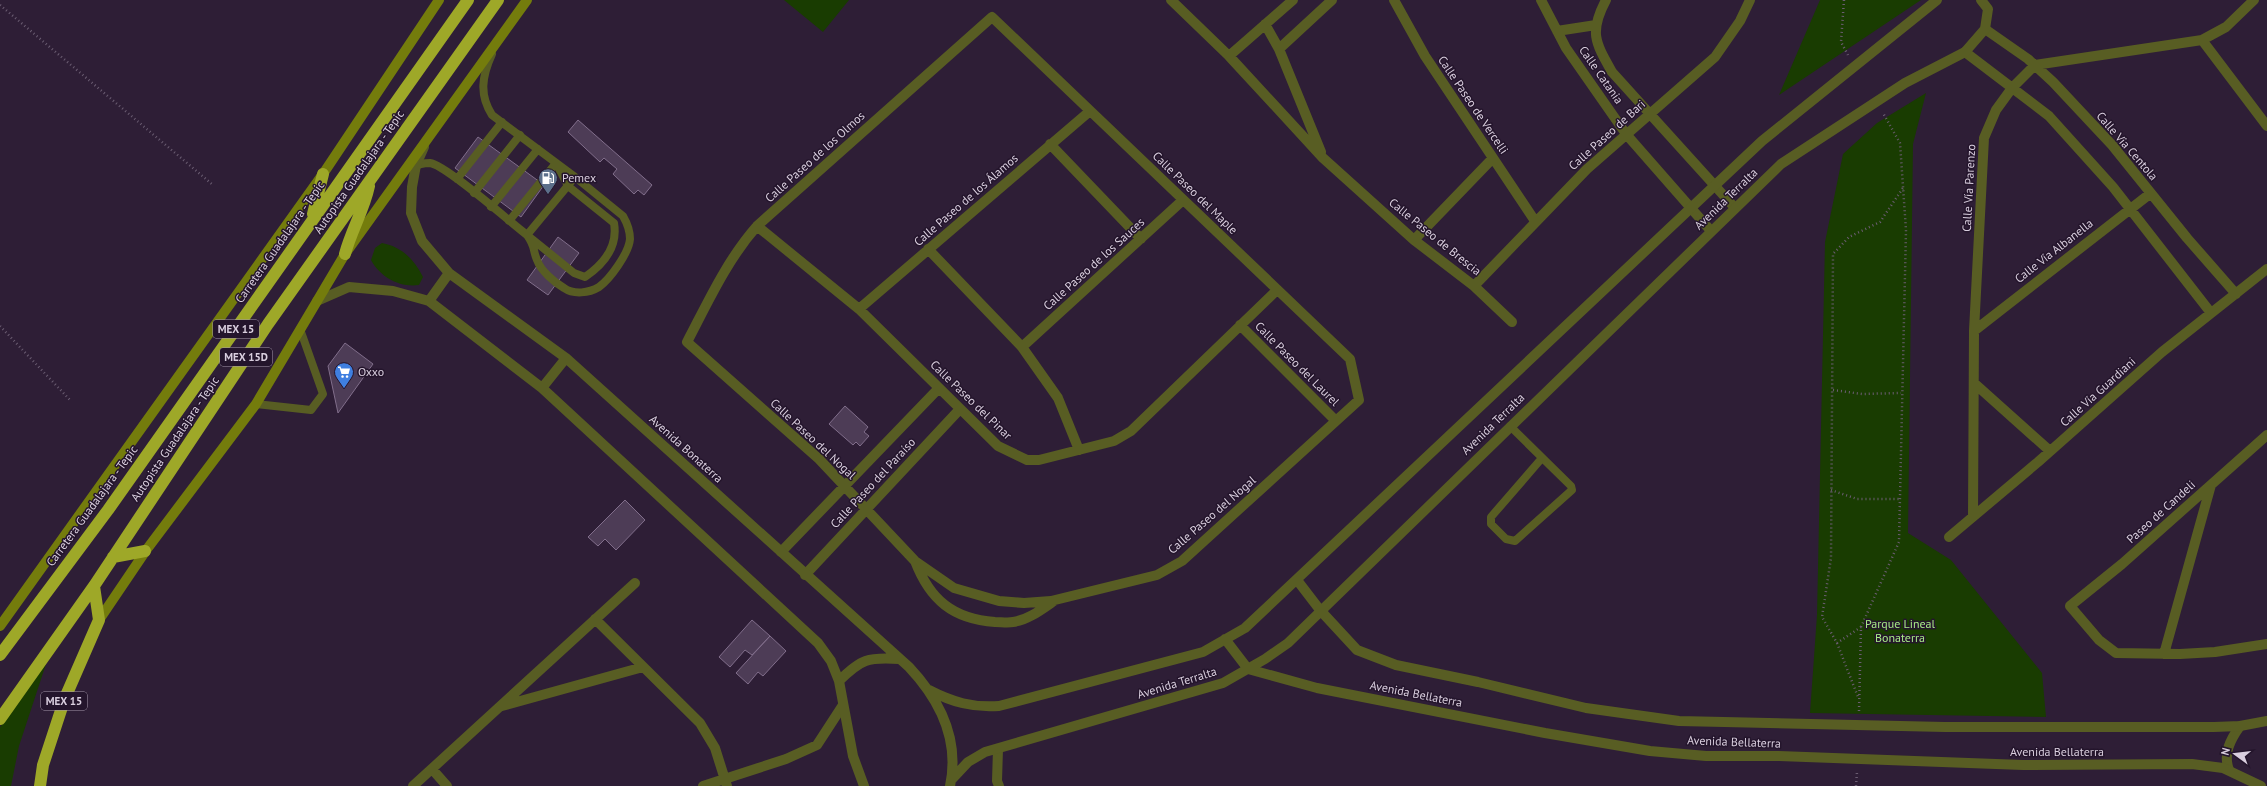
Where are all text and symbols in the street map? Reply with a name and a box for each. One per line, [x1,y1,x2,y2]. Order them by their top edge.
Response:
street label: Calle Catania [1576,43,1627,107]
street label: Calle Paseo de Vercelli [1435,53,1512,157]
street label: Calle Paseo de Bari [1565,96,1648,173]
street label: Autopista Guadalajara - Tepic [310,107,407,236]
street label: Calle Paseo de los Olmos [762,108,868,205]
street label: Calle Vía Centola [2093,108,2161,183]
street label: Calle Vía Parenzo [1959,144,1978,232]
street label: Calle Paseo del Maple [1150,148,1241,237]
street label: Calle Paseo de los Álamos [911,150,1021,249]
street label: Avenida Terralta [1691,165,1760,233]
fuel station icon: Pemex [537,167,559,195]
place label: Pemex [562,170,596,185]
street label: Carretera Guadalajara - Tepic [232,177,328,306]
street label: Calle Paseo de Brescia [1386,195,1485,278]
street label: Calle Paseo de los Sauces [1040,214,1147,313]
street label: Calle Vía Albanella [2011,215,2096,286]
street label: Calle Paseo del Laurel [1252,318,1343,409]
road number: MEX 15 [213,320,259,338]
road number: MEX 15D [220,348,272,366]
street label: Calle Vía Guardiani [2057,354,2139,429]
street label: Calle Paseo del Pinar [927,357,1015,442]
supermarket icon: Oxxo [333,361,355,389]
place label: Oxxo [358,364,384,379]
street label: Autopista Guadalajara - Tepic [127,373,222,504]
street label: Avenida Terralta [1458,390,1527,458]
street label: Calle Paseo del Nogal [767,395,860,482]
street label: Avenida Bonaterra [646,412,726,486]
street label: Calle Paseo del Paraíso [827,434,918,531]
street label: Carretera Guadalajara - Tepic [43,442,141,569]
street label: Calle Paseo del Nogal [1165,472,1259,557]
street label: Paseo de Candeli [2123,477,2198,546]
park label: Parque Lineal Bonaterra [1865,616,1936,645]
street label: Avenida Terralta [1135,663,1218,702]
street label: Avenida Bellaterra [1369,677,1464,710]
road number: MEX 15 [41,692,87,710]
street label: Avenida Bellaterra [1687,732,1781,751]
north arrow [2215,734,2255,774]
street label: Avenida Bellaterra [2010,744,2104,759]
text: N [2218,746,2233,757]

